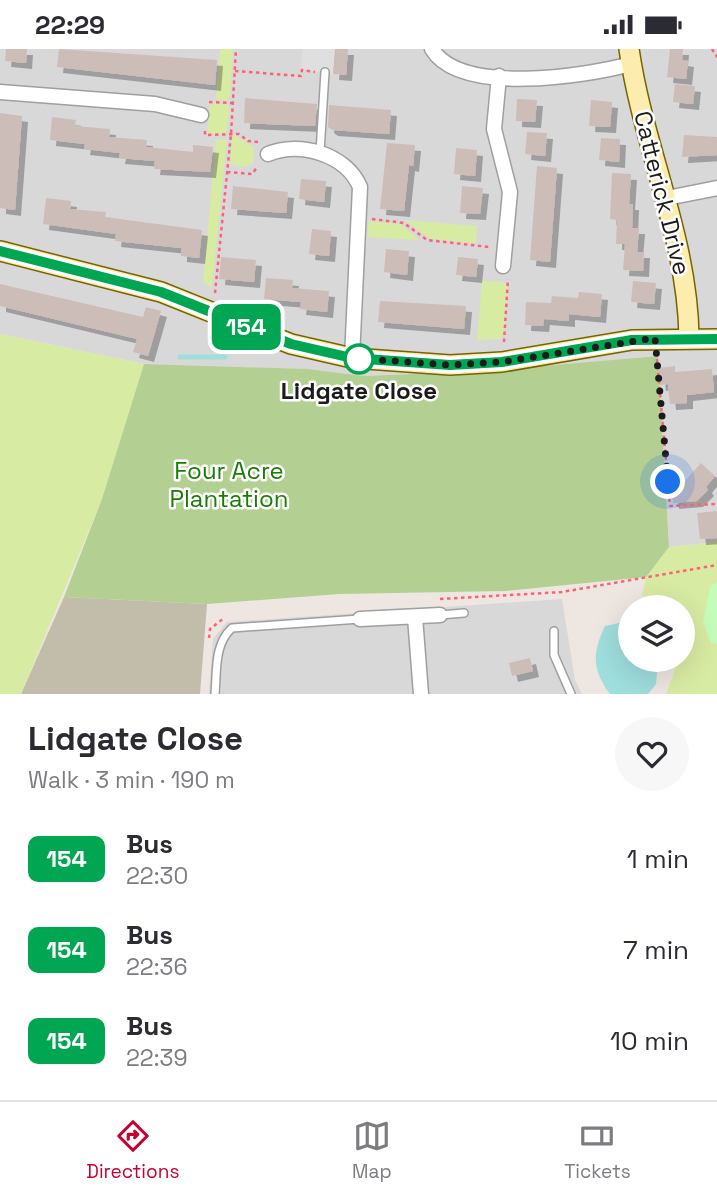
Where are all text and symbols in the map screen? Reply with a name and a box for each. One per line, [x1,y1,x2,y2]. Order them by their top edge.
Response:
text: 22:29 [35,8,105,42]
street label: Catterick Drive [627,108,698,278]
line badge: 154 [206,304,286,350]
text: 154 [226,311,266,342]
marker: Lidgate Close [344,344,374,374]
place label: Lidgate Close [281,375,437,406]
park label: Four Acre Plantation [170,455,288,514]
your location [650,464,685,499]
map controls [618,595,695,672]
button: layers [618,595,695,672]
button: heart [615,717,689,791]
text: Lidgate Close [28,718,243,760]
text: Walk · 3 min · 190 m [28,765,235,795]
text: Bus [126,827,173,861]
text: 1 min [627,842,689,876]
text: 154 [46,843,87,874]
text: 22:30 [126,861,188,891]
text: Bus [126,918,173,952]
text: 7 min [623,933,689,967]
text: 154 [46,934,87,965]
text: 22:36 [126,952,188,982]
text: Bus [126,1009,173,1043]
text: 10 min [610,1024,689,1058]
text: 154 [46,1025,87,1056]
text: 22:39 [126,1043,188,1073]
tab: Directions [86,1117,179,1184]
tab: Map [352,1117,392,1184]
tab: Tickets [564,1117,631,1184]

